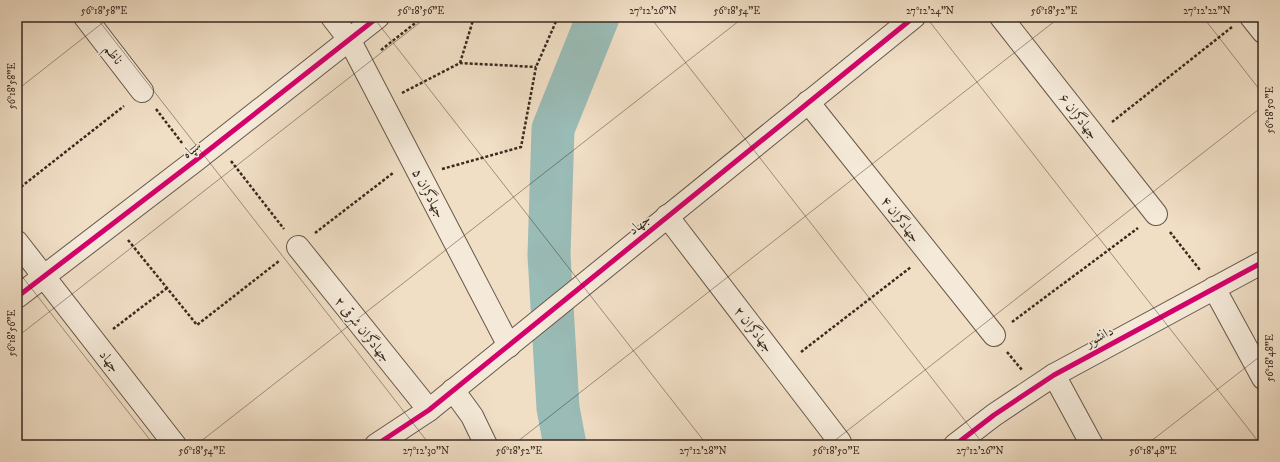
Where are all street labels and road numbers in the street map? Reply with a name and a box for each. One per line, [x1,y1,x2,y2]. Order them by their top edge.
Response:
street label: ناظم [96,41,127,71]
street label: جهادگران ۶ [1054,89,1103,143]
street label: سپاه [178,137,205,163]
street label: جهادگران ۵ [407,165,450,222]
street label: جهادگران ۴ [876,192,925,246]
street label: جهاد [625,210,655,239]
street label: جهادگران شرقی ۲ [330,292,395,366]
street label: جهادگران ۲ [729,302,778,356]
street label: دانشور [1080,322,1117,353]
street label: جهاد [95,347,124,377]

